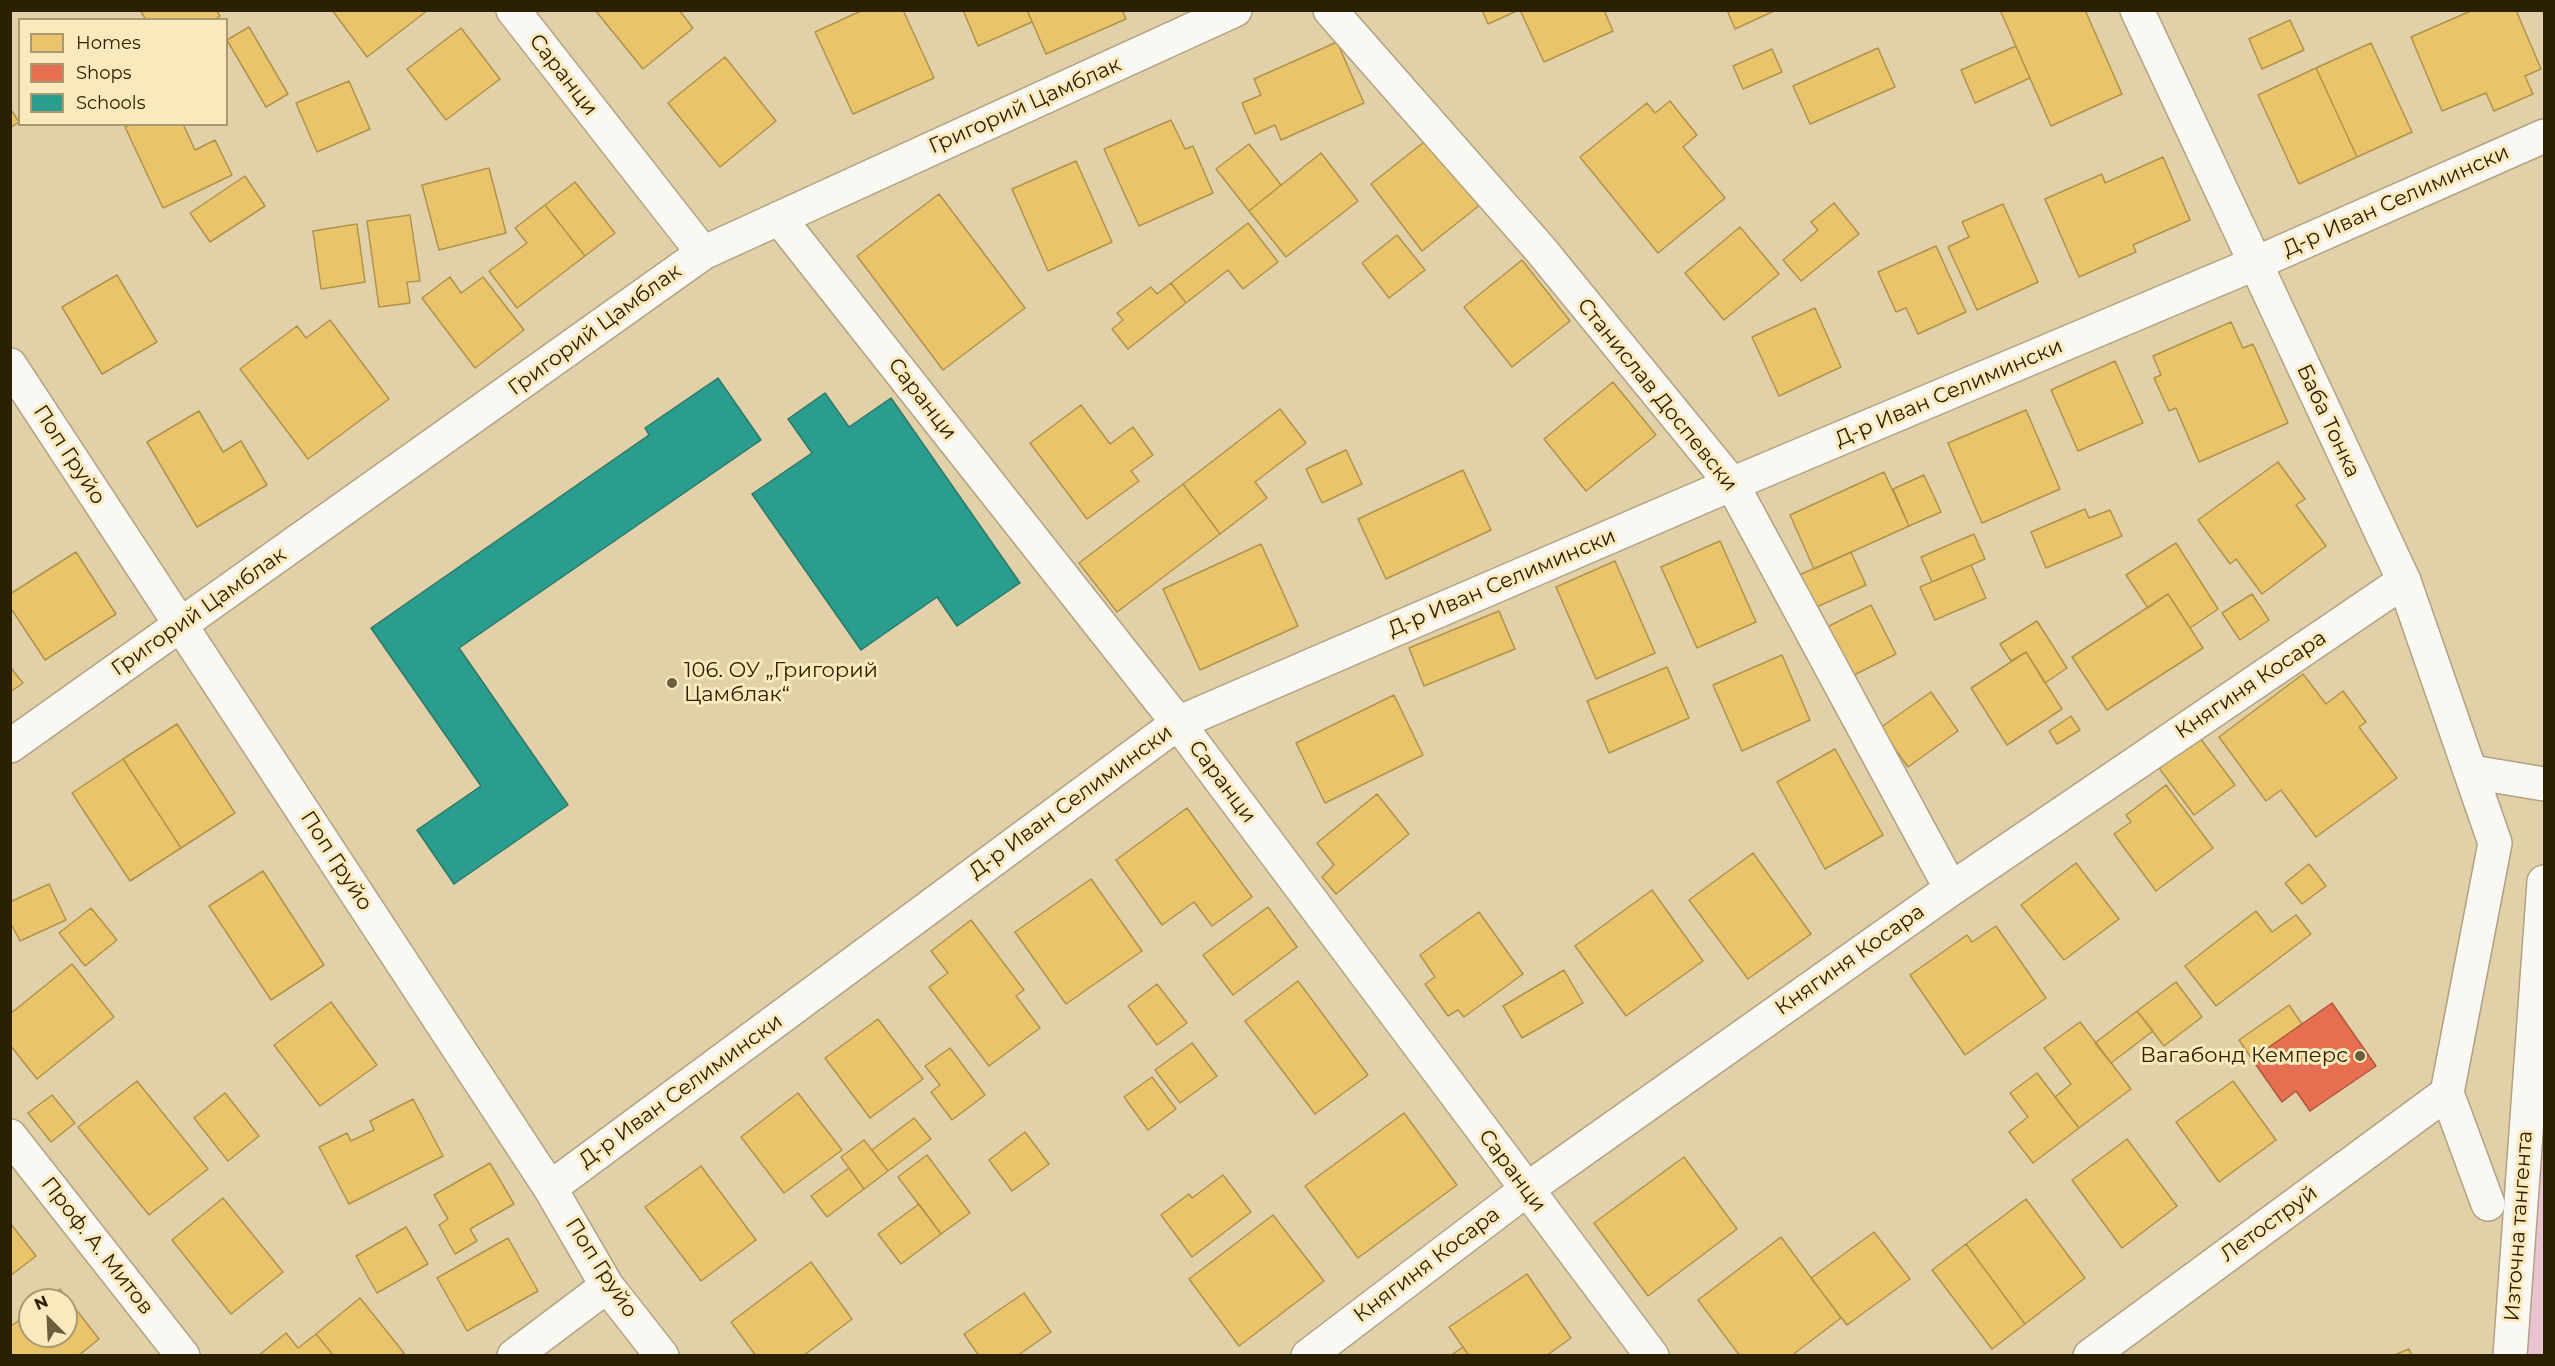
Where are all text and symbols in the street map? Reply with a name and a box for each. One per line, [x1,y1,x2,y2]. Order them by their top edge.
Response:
legend [18,18,228,126]
street label: Саранци [523,29,603,121]
text: Homes [76,32,141,54]
street label: Григорий Цамблак [925,52,1125,160]
text: Shops [76,62,132,84]
text: Schools [76,92,145,114]
street label: Д-р Иван Селимински [2279,140,2513,262]
street label: Григорий Цамблак [504,259,686,401]
street label: Станислав Доспевски [1571,294,1743,496]
street label: Д-р Иван Селимински [1831,334,2067,452]
street label: Саранци [882,353,962,445]
street label: Баба Тонка [2291,360,2365,482]
street label: Поп Груйо [28,401,110,509]
street label: Д-р Иван Селимински [1384,524,1620,642]
street label: Григорий Цамблак [107,542,291,682]
street label: Княгиня Косара [2171,625,2331,745]
place label: 106. ОУ „Григорий Цамблак“ [684,658,878,708]
marker: 106. ОУ „Григорий Цамблак“ [665,676,679,690]
street label: Д-р Иван Селимински [965,720,1177,884]
street label: Саранци [1183,736,1261,828]
street label: Поп Груйо [295,807,377,915]
street label: Княгиня Косара [1771,899,1929,1021]
street label: Д-р Иван Селимински [575,1009,787,1173]
place label: Вагабонд Кемперс [2140,1043,2348,1069]
marker: Вагабонд Кемперс [2353,1049,2367,1063]
street label: Саранци [1473,1125,1551,1217]
street label: Източна тангента [2500,1130,2538,1322]
street label: Проф. А. Митов [35,1172,159,1320]
street label: Летоструй [2216,1180,2322,1268]
street label: Княгиня Косара [1349,1202,1505,1328]
street label: Поп Груйо [560,1214,642,1322]
north arrow [18,1288,78,1348]
text: N [32,1292,51,1314]

